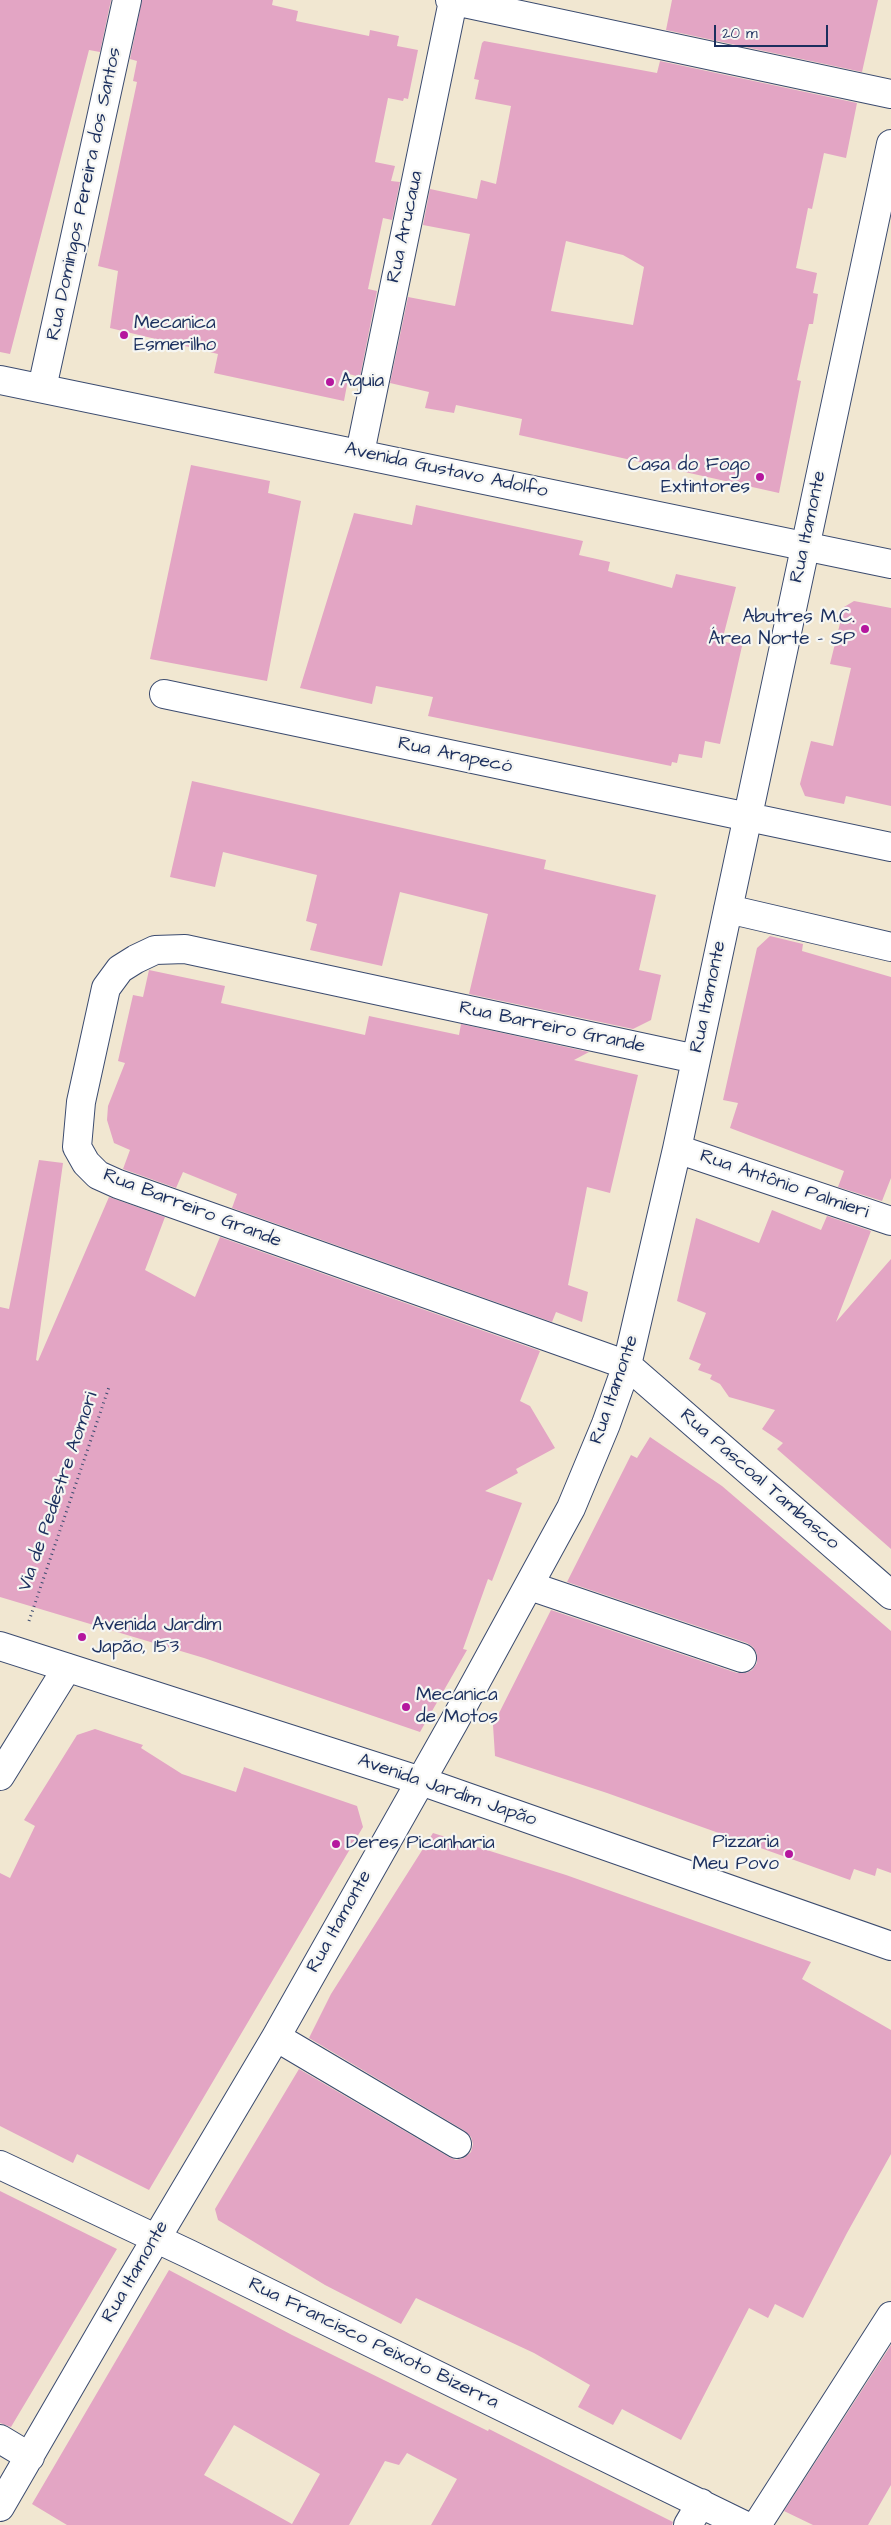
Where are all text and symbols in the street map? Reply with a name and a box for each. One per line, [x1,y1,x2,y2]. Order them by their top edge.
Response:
scale bar [716,15,830,47]
text: 20 m [722,23,758,44]
street label: Rua Domingos Pereira dos Santos [43,45,127,343]
street label: Rua Arucaua [383,169,429,285]
place label: Mecanica Esmerilho [134,313,216,357]
marker: Mecanica Esmerilho [118,329,130,341]
place label: Aguia [340,371,384,393]
marker: Aguia [324,376,336,388]
street label: Avenida Gustavo Adolfo [342,438,550,504]
place label: Casa do Fogo Extintores [628,455,750,499]
street label: Rua Itamonte [786,469,832,585]
marker: Casa do Fogo Extintores [754,471,766,483]
place label: Abutres M.C. Área Norte - SP [708,607,855,651]
marker: Abutres M.C. Área Norte - SP [859,623,871,635]
street label: Rua Arapecó [396,733,514,779]
street label: Rua Itamonte [686,939,732,1055]
street label: Rua Barreiro Grande [457,997,647,1059]
street label: Rua Antônio Palmieri [696,1145,872,1225]
street label: Rua Barreiro Grande [100,1164,284,1254]
street label: Rua Itamonte [586,1333,644,1447]
street label: Via de Pedestre Aomori [14,1389,104,1595]
street label: Rua Pascoal Tambasco [675,1405,843,1555]
place label: Avenida Jardim Japão, 153 [92,1615,221,1659]
marker: Avenida Jardim Japão, 153 [76,1631,88,1643]
place label: Mecanica de Motos [416,1685,498,1729]
marker: Mecanica de Motos [400,1701,412,1713]
street label: Avenida Jardim Japão [355,1750,539,1832]
place label: Pizzaria Meu Povo [692,1832,779,1876]
place label: Deres Picanharia [346,1833,495,1855]
marker: Deres Picanharia [330,1838,342,1850]
marker: Pizzaria Meu Povo [783,1848,795,1860]
street label: Rua Itamonte [302,1867,378,1977]
street label: Rua Itamonte [98,2217,174,2327]
street label: Rua Francisco Peixoto Bizerra [244,2273,502,2415]

